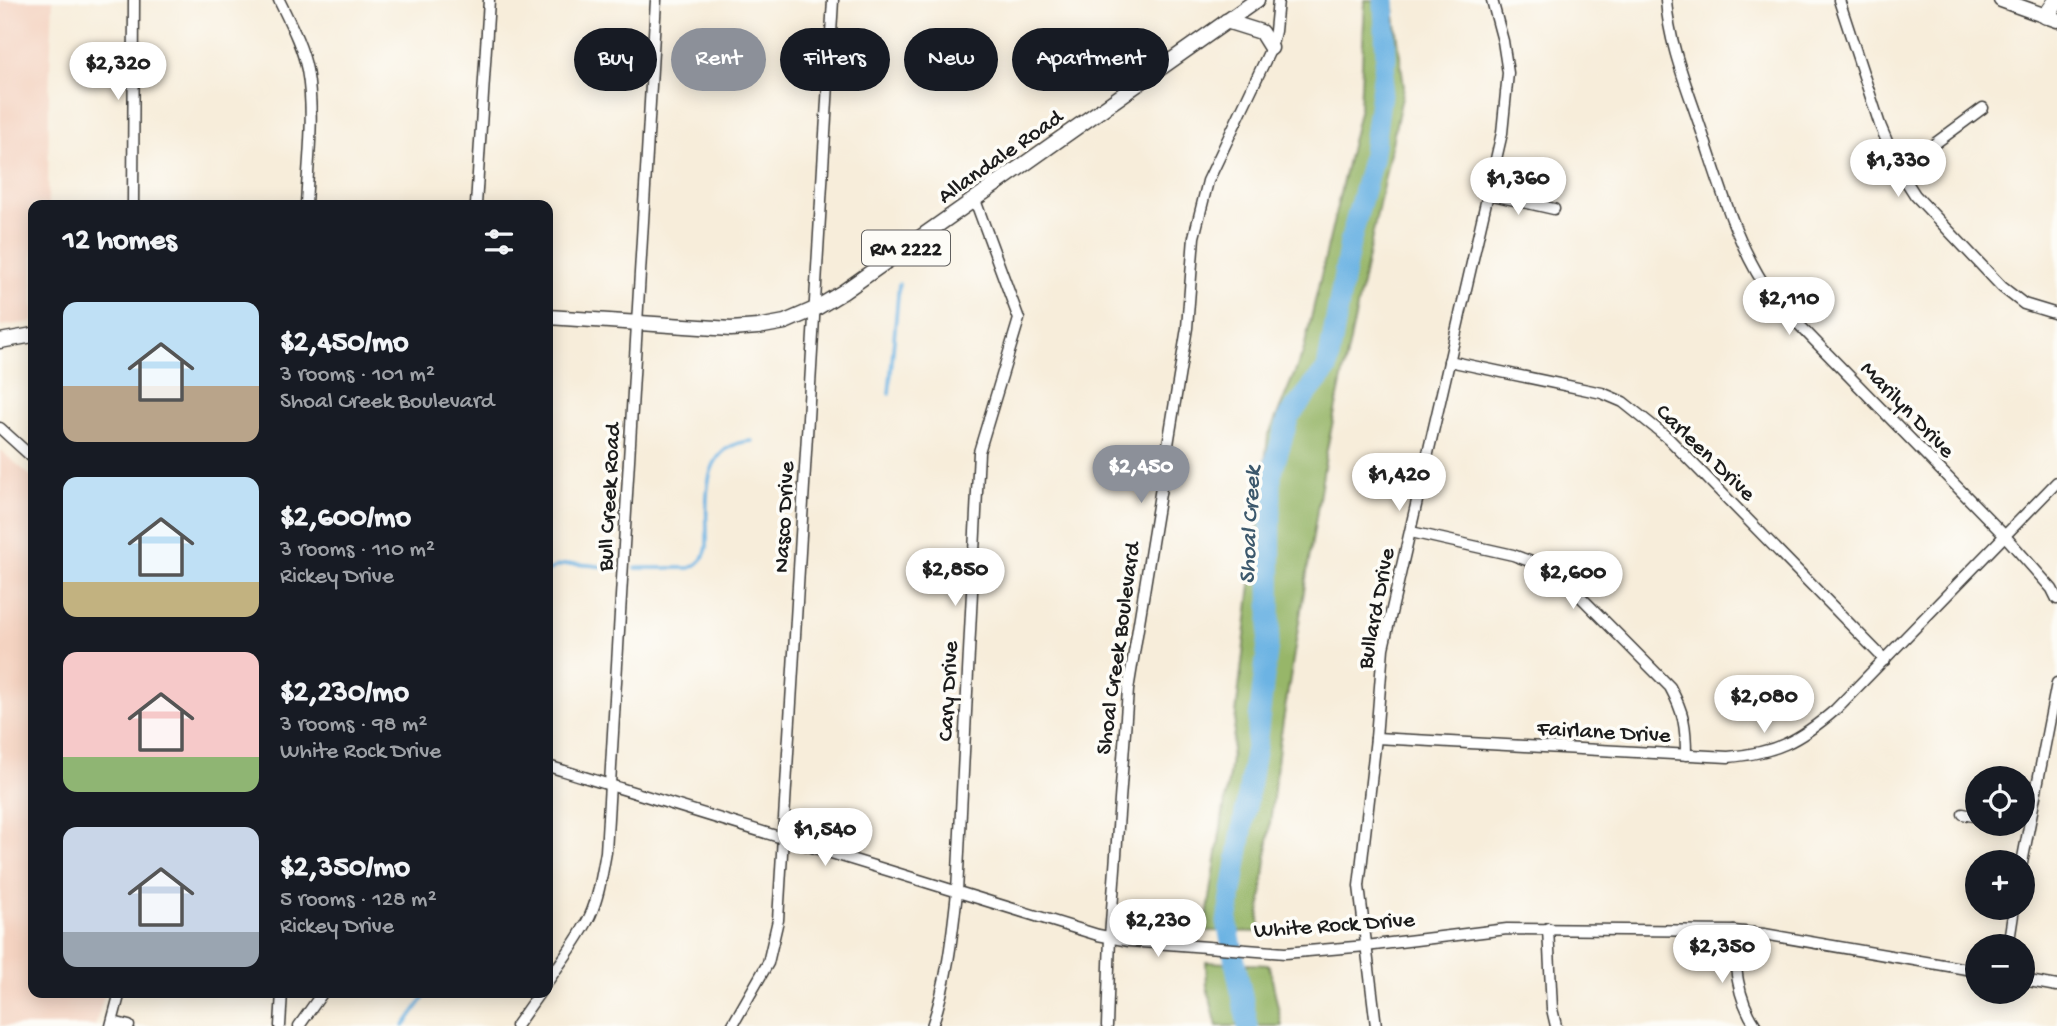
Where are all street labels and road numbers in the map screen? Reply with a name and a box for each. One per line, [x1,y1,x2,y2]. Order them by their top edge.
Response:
street label: Allandale Road [933,104,1070,211]
road number: RM 2222 [862,230,950,266]
street label: Marilyn Drive [1853,356,1960,465]
street label: Carleen Drive [1649,399,1761,509]
street label: Bull Creek Road [593,421,628,573]
street label: Nasco Drive [769,460,802,574]
street label: Shoal Creek Boulevard [1091,539,1148,756]
street label: Bullard Drive [1352,545,1403,672]
street label: Cary Drive [933,639,966,742]
street label: Fairlane Drive [1535,716,1673,751]
street label: White Rock Drive [1253,907,1417,946]

